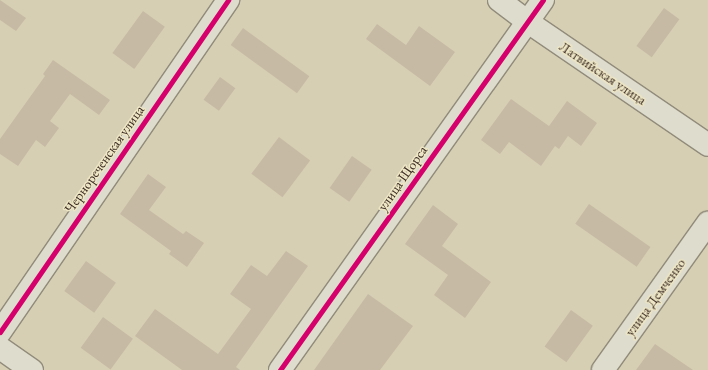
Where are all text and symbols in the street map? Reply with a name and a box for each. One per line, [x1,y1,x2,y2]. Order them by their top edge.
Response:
street label: Латвийская улица [556,38,650,108]
street label: Чернореченская улица [61,102,147,216]
street label: улица Щорса [374,142,430,214]
street label: улица Демченко [621,255,689,339]

